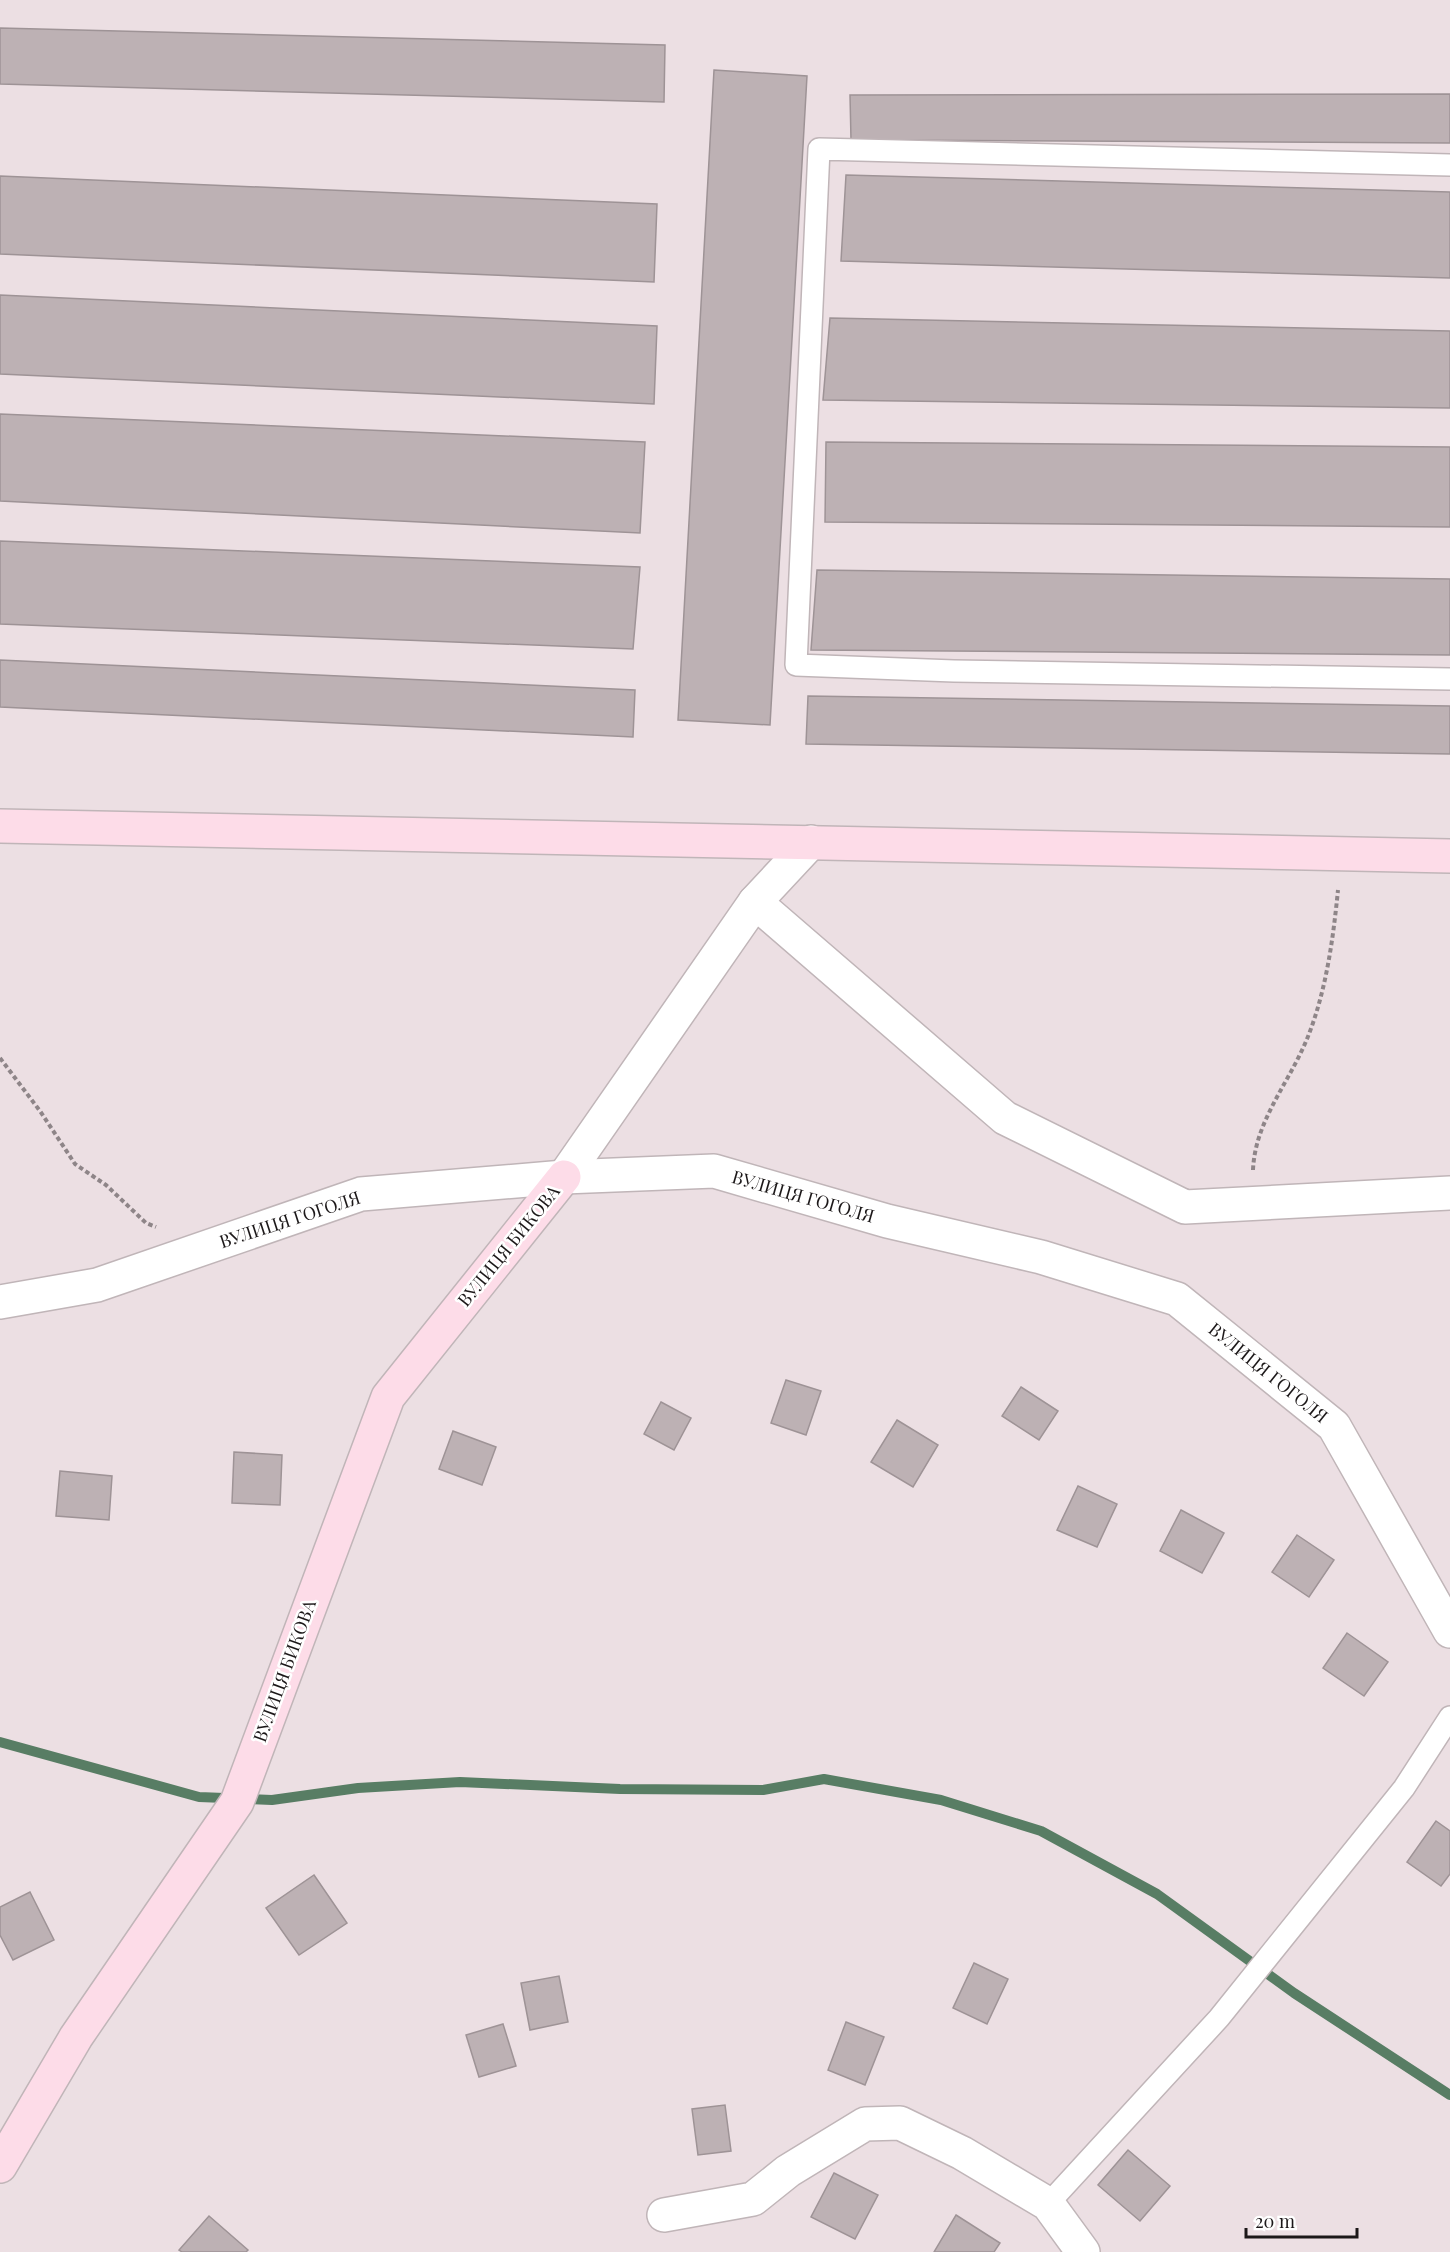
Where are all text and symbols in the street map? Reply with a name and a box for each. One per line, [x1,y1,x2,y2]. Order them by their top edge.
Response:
street label: ВУЛИЦЯ ГОГОЛЯ [729,1164,877,1228]
street label: ВУЛИЦЯ БИКОВА [452,1179,565,1311]
street label: ВУЛИЦЯ ГОГОЛЯ [216,1185,363,1253]
street label: ВУЛИЦЯ ГОГОЛЯ [1204,1317,1333,1428]
street label: ВУЛИЦЯ БИКОВА [247,1596,321,1745]
scale bar [1246,2201,1357,2239]
text: 20 m [1255,2209,1295,2233]

